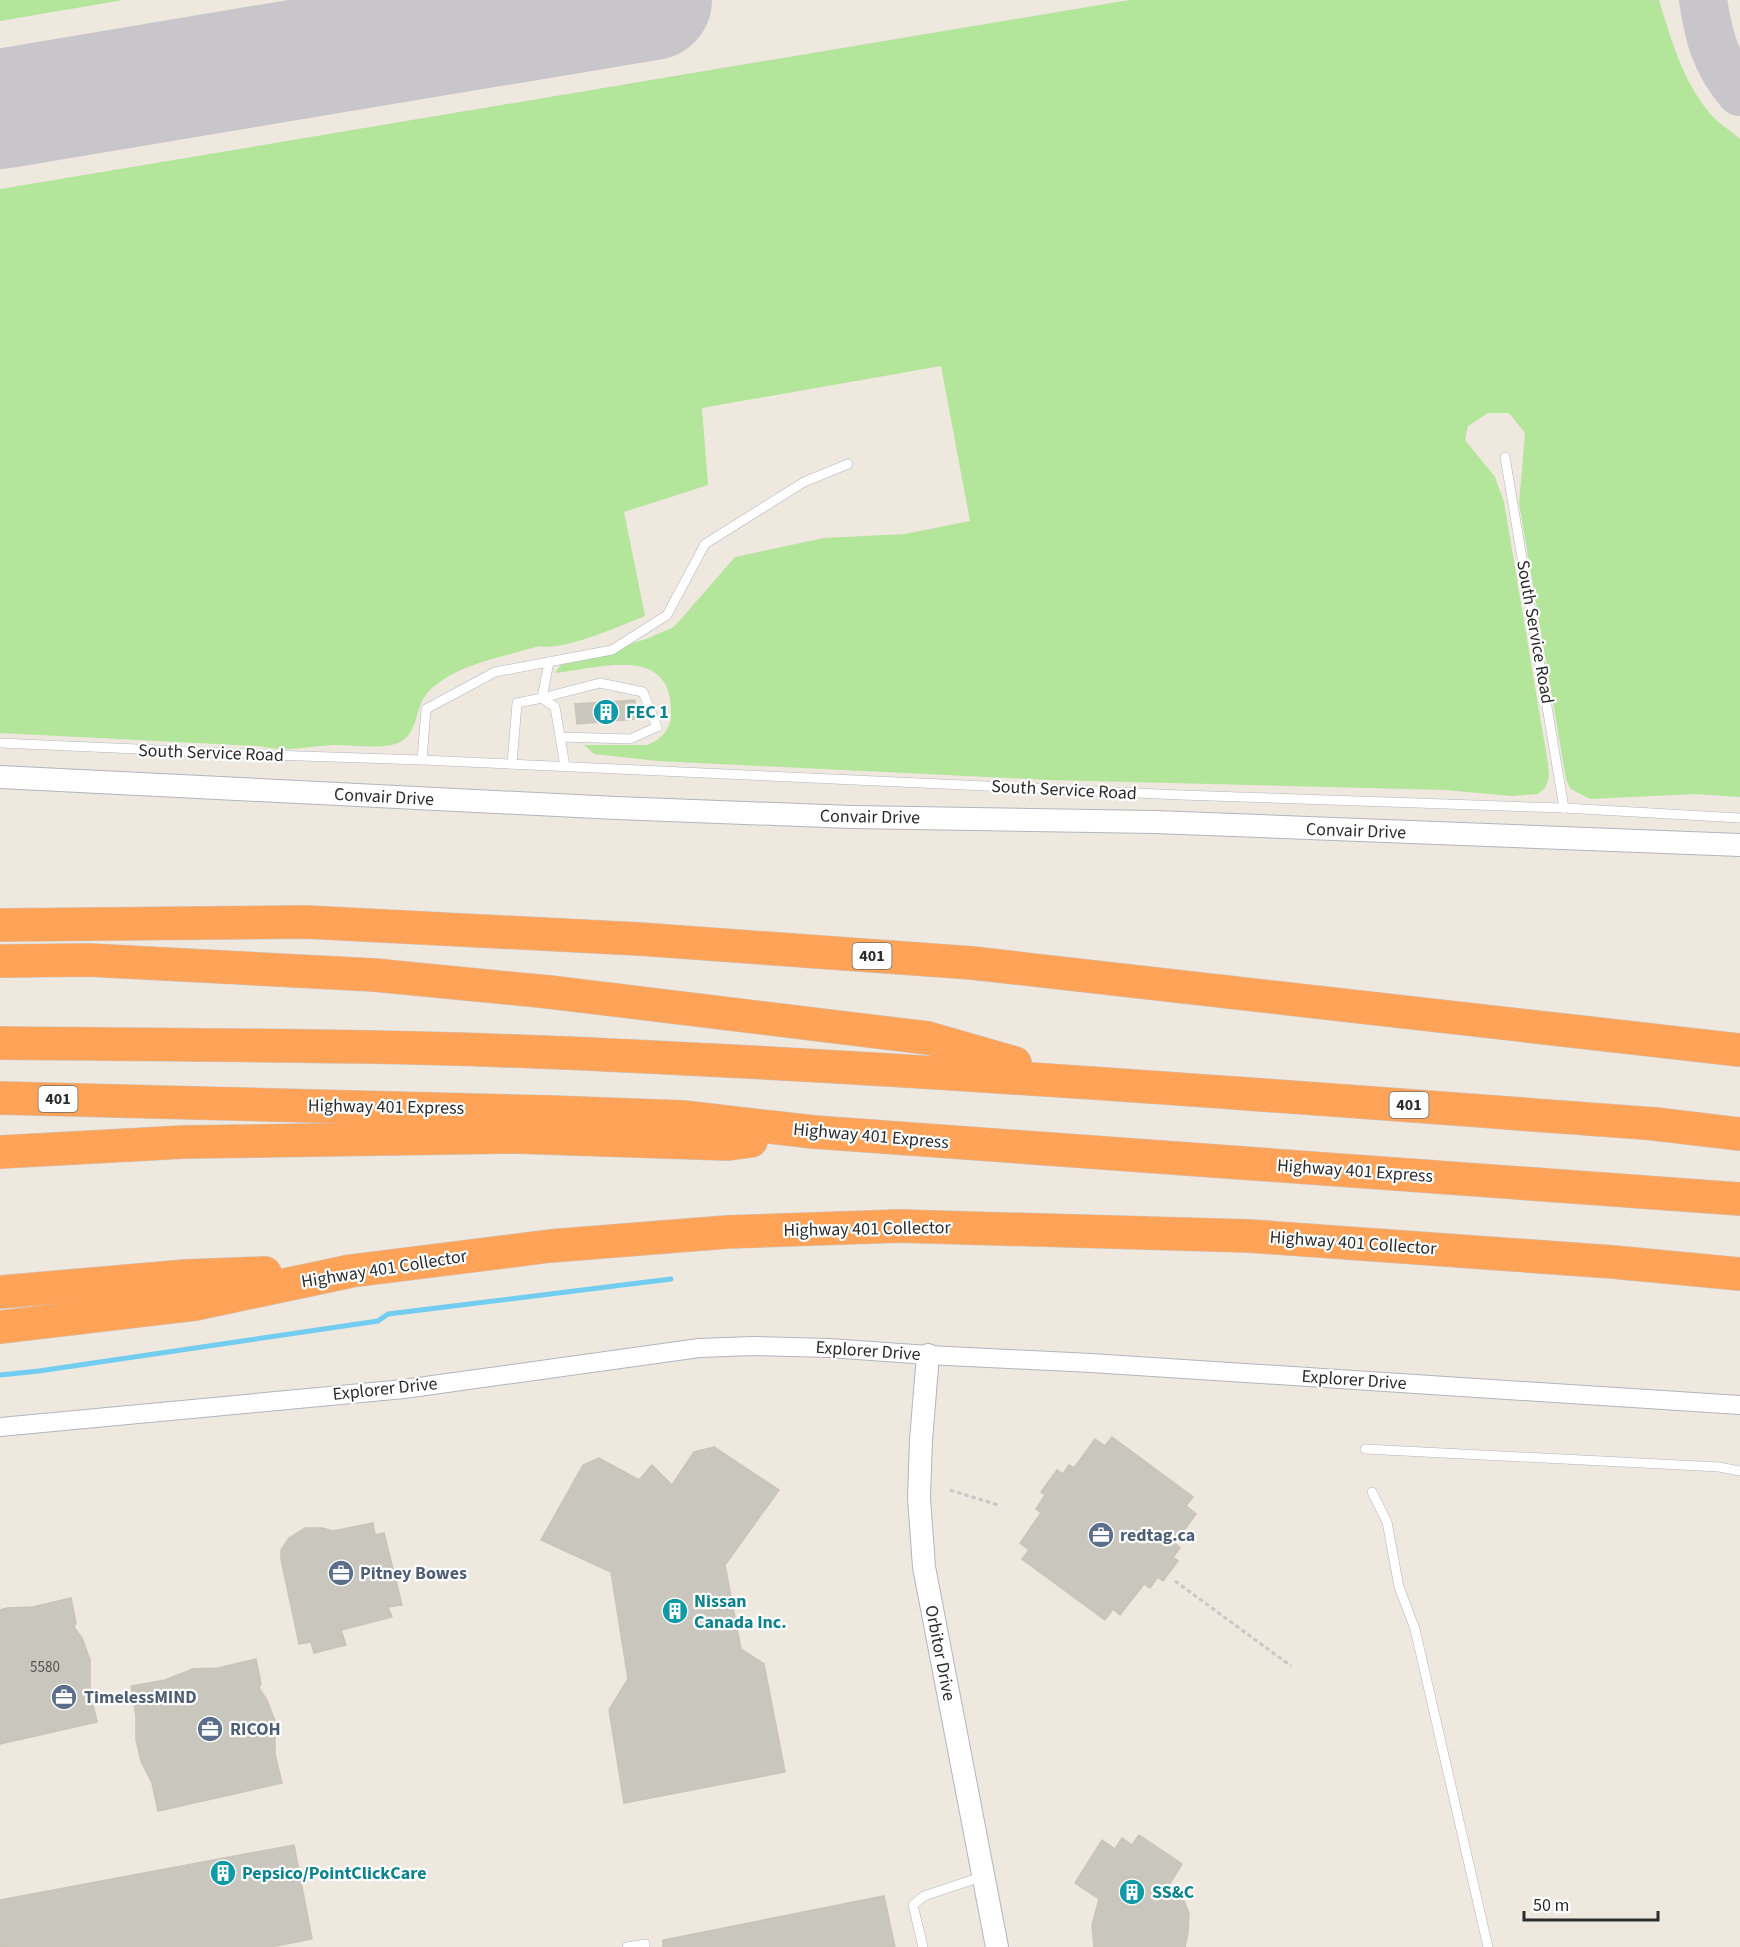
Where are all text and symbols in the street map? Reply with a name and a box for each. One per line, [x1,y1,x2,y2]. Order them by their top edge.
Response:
street label: South Service Road [1510,558,1560,706]
building icon: FEC 1 [591,697,621,727]
place label: FEC 1 [626,700,669,725]
street label: South Service Road [138,738,284,768]
street label: South Service Road [991,774,1137,806]
street label: Convair Drive [333,782,435,812]
street label: Convair Drive [820,804,920,830]
street label: Convair Drive [1305,817,1407,845]
road number: 401 [852,943,892,969]
road number: 401 [38,1086,78,1112]
road number: 401 [1390,1092,1428,1118]
street label: Highway 401 Express [308,1093,464,1121]
street label: Highway 401 Express [792,1117,950,1155]
street label: Highway 401 Express [1276,1153,1434,1189]
street label: Highway 401 Collector [783,1215,952,1243]
street label: Highway 401 Collector [1269,1225,1438,1261]
street label: Highway 401 Collector [299,1243,469,1294]
street label: Explorer Drive [815,1335,921,1367]
street label: Explorer Drive [1301,1364,1407,1396]
street label: Explorer Drive [331,1371,439,1407]
office icon: redtag.ca [1086,1520,1116,1550]
place label: redtag.ca [1120,1523,1195,1548]
office icon: Pitney Bowes [326,1558,356,1588]
place label: Pitney Bowes [360,1561,467,1586]
place label: Nissan Canada Inc. [694,1589,787,1635]
building icon: Nissan Canada Inc. [660,1596,690,1626]
street label: Orbitor Drive [918,1603,962,1703]
house number: 5580 [30,1657,60,1678]
office icon: TimelessMIND [49,1682,79,1712]
place label: TimelessMIND [84,1685,197,1710]
office icon: RICOH [195,1714,225,1744]
place label: RICOH [230,1717,281,1742]
building icon: Pepsico/PointClickCare [208,1858,238,1888]
place label: Pepsico/PointClickCare [242,1861,427,1886]
building icon: SS&C [1117,1877,1147,1907]
place label: SS&C [1152,1880,1195,1905]
scale bar [1524,1884,1658,1922]
text: 50 m [1533,1893,1569,1918]

